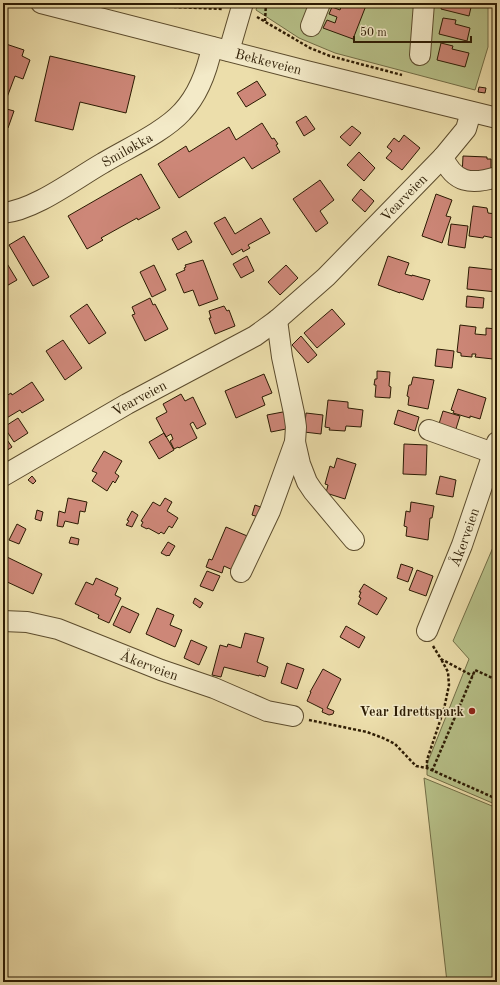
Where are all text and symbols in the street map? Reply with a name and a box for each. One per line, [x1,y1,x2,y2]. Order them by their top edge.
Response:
scale bar [354,18,471,44]
text: 50 m [360,26,387,39]
street label: Bekkeveien [234,47,304,78]
street label: Smiløkka [99,131,155,170]
street label: Vearveien [379,171,431,224]
street label: Vearveien [110,378,169,419]
street label: Åkerveien [444,506,482,569]
street label: Åkerveien [118,645,180,683]
place label: Vear Idrettspark [360,705,464,719]
marker: Vear Idrettspark [467,706,477,716]

